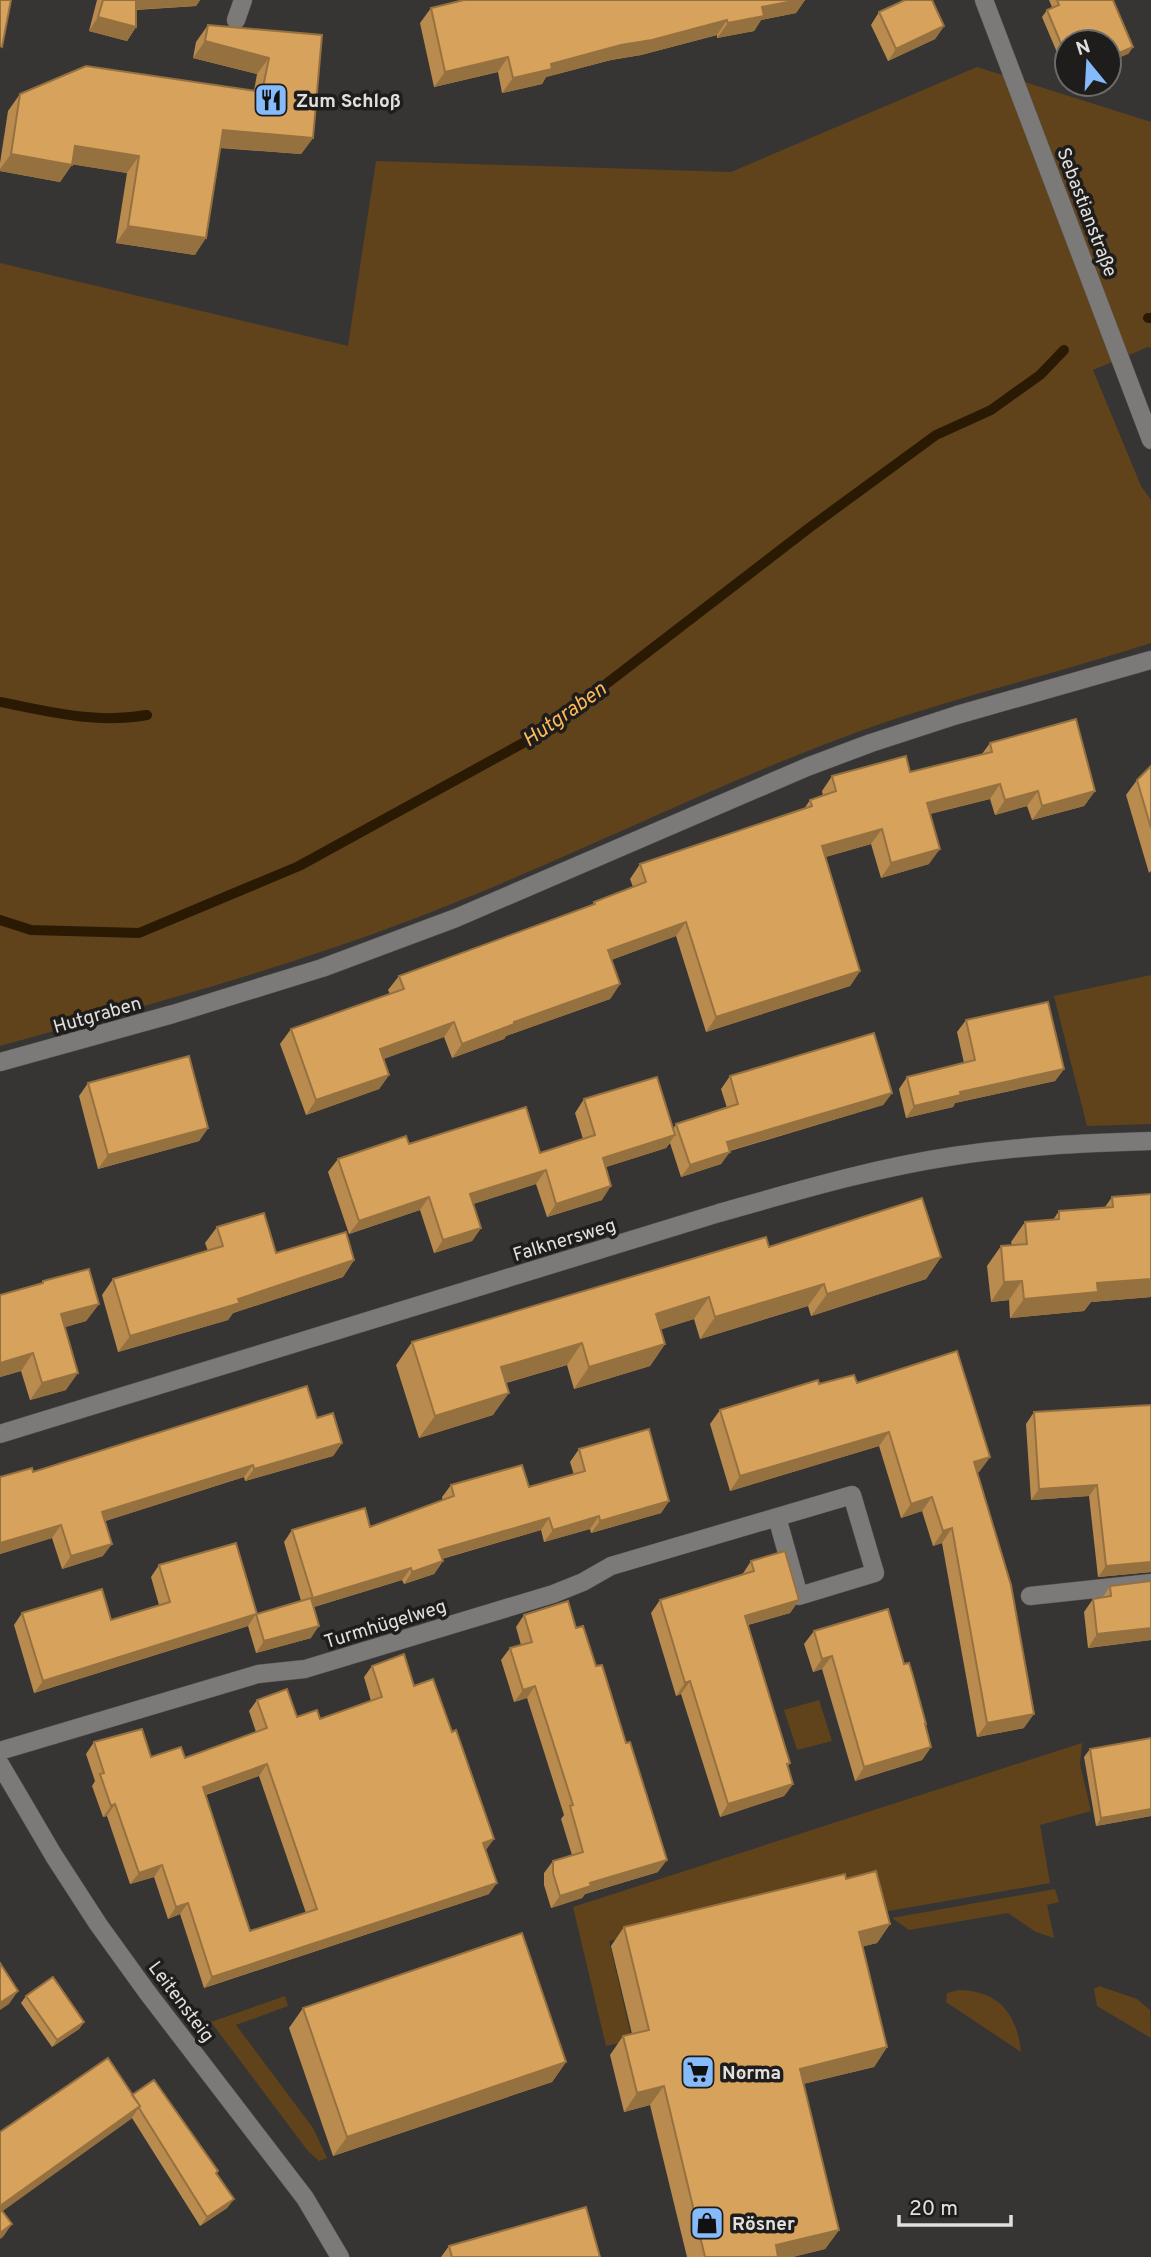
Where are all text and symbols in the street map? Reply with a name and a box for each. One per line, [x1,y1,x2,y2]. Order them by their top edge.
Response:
north arrow [1053,28,1123,98]
text: N [1073,35,1094,62]
restaurant icon: Zum Schloß [252,81,290,119]
place label: Zum Schloß [296,90,401,114]
street label: Sebastianstraße [1050,145,1122,281]
water label: Hutgraben [518,676,613,754]
street label: Hutgraben [51,992,145,1040]
street label: Falknersweg [510,1214,619,1268]
street label: Turmhügelweg [322,1595,450,1655]
street label: Leitensteig [142,1957,219,2047]
supermarket icon: Norma [679,2053,717,2091]
place label: Norma [722,2062,781,2086]
scale bar [899,2184,1011,2228]
text: 20 m [909,2196,958,2223]
shop icon: Rösner [688,2204,726,2242]
place label: Rösner [732,2213,795,2237]

